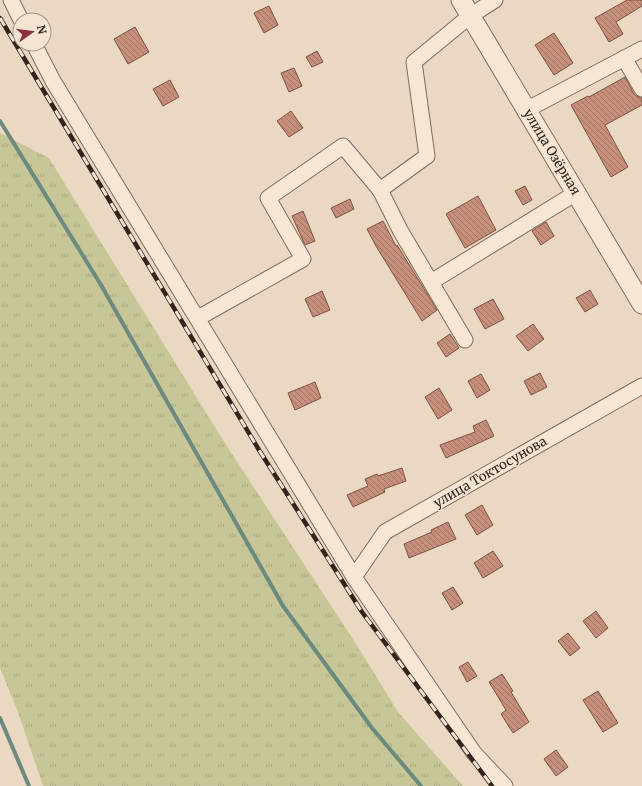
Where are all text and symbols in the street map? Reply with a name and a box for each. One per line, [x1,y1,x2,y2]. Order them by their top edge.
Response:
north arrow [12,12,52,52]
text: N [34,24,50,36]
street label: улица Озёрная [520,106,585,198]
street label: улица Токтосунова [430,433,550,511]

